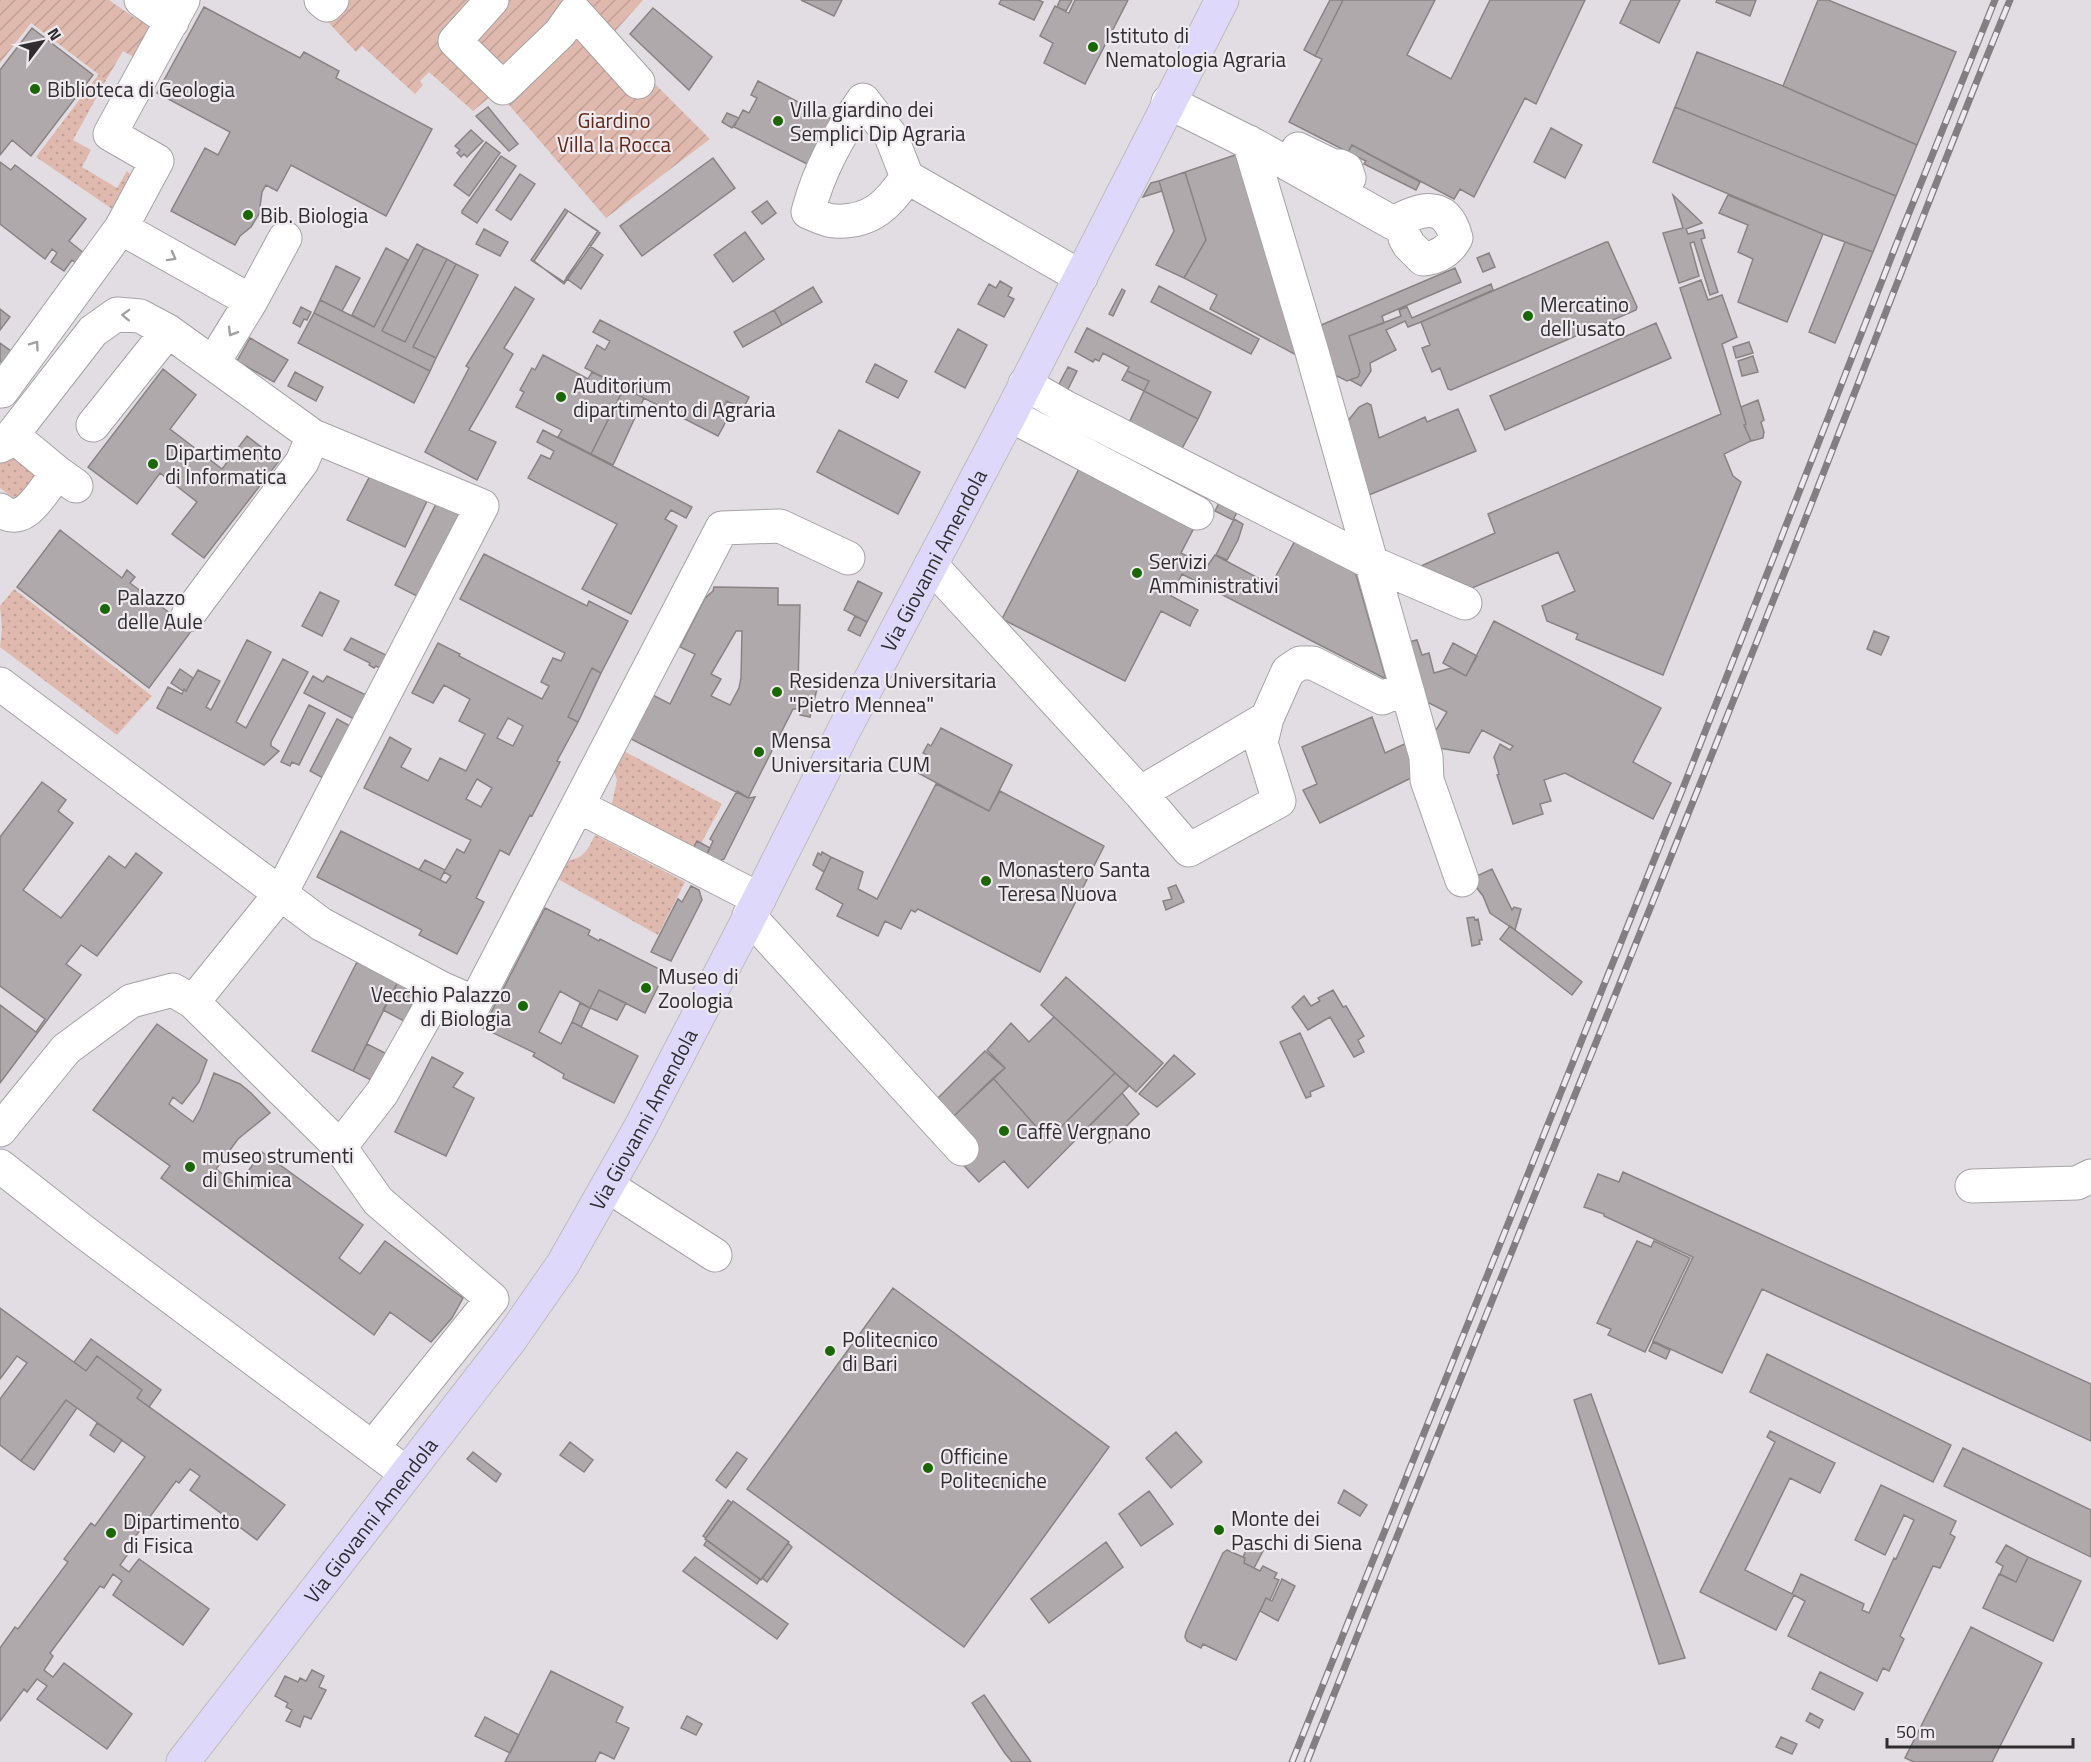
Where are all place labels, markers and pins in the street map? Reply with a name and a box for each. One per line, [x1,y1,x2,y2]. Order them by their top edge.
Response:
place label: Istituto di Nematologia Agraria [1105,19,1286,75]
marker: Istituto di Nematologia Agraria [1086,40,1100,54]
place label: Biblioteca di Geologia [47,73,236,105]
marker: Biblioteca di Geologia [28,82,42,96]
place label: Villa giardino dei Semplici Dip Agraria [790,93,966,149]
marker: Villa giardino dei Semplici Dip Agraria [771,114,785,128]
place label: Bib. Biologia [260,199,369,231]
marker: Bib. Biologia [241,208,255,222]
place label: Mercatino dell'usato [1540,288,1629,344]
marker: Mercatino dell'usato [1521,309,1535,323]
place label: Auditorium dipartimento di Agraria [573,369,776,425]
marker: Auditorium dipartimento di Agraria [554,390,568,404]
place label: Dipartimento di Informatica [165,436,287,492]
marker: Dipartimento di Informatica [146,457,160,471]
place label: Servizi Amministrativi [1149,545,1279,601]
marker: Servizi Amministrativi [1130,566,1144,580]
place label: Palazzo delle Aule [117,581,203,637]
marker: Palazzo delle Aule [98,602,112,616]
place label: Residenza Universitaria "Pietro Mennea" [789,664,997,720]
marker: Residenza Universitaria "Pietro Mennea" [770,685,784,699]
place label: Mensa Universitaria CUM [771,724,930,780]
marker: Mensa Universitaria CUM [752,745,766,759]
place label: Monastero Santa Teresa Nuova [998,853,1150,909]
marker: Monastero Santa Teresa Nuova [979,874,993,888]
place label: Museo di Zoologia [658,960,739,1016]
place label: Vecchio Palazzo di Biologia [371,978,511,1034]
marker: Museo di Zoologia [639,981,653,995]
marker: Vecchio Palazzo di Biologia [516,999,530,1013]
place label: Caffè Vergnano [1016,1115,1151,1147]
marker: Caffè Vergnano [997,1124,1011,1138]
place label: museo strumenti di Chimica [202,1139,354,1195]
marker: museo strumenti di Chimica [183,1160,197,1174]
place label: Politecnico di Bari [842,1323,938,1379]
marker: Politecnico di Bari [823,1344,837,1358]
place label: Officine Politecniche [940,1440,1047,1496]
marker: Officine Politecniche [921,1461,935,1475]
place label: Monte dei Paschi di Siena [1231,1502,1362,1558]
place label: Dipartimento di Fisica [123,1505,240,1561]
marker: Monte dei Paschi di Siena [1212,1523,1226,1537]
marker: Dipartimento di Fisica [104,1526,118,1540]

